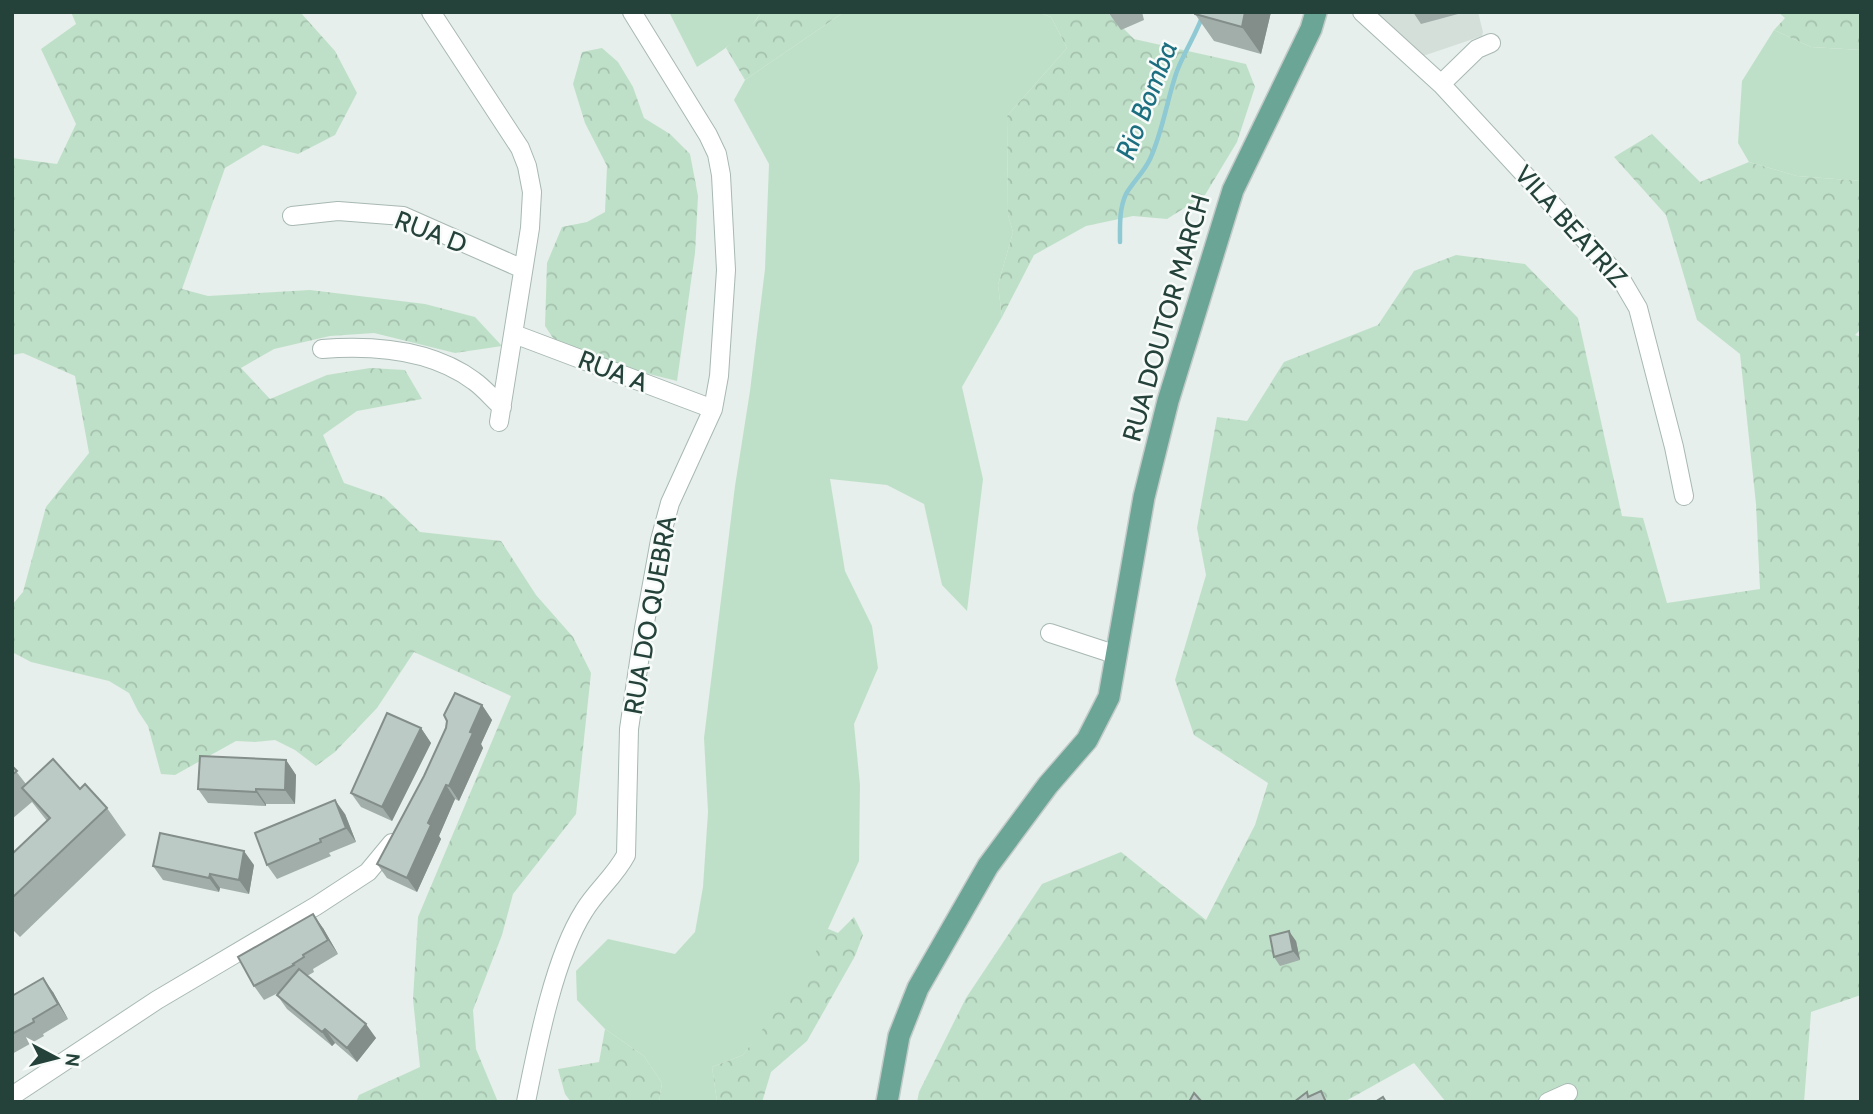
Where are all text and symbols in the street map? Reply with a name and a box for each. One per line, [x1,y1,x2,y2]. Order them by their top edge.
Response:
water label: Rio Bomba [1108,36,1184,164]
street label: VILA BEATRIZ [1508,159,1634,294]
street label: RUA DOUTOR MARCH [1115,191,1217,445]
street label: RUA D [390,204,472,260]
street label: RUA A [574,343,652,399]
street label: RUA DO QUEBRA [617,513,683,717]
north arrow [21,1023,91,1093]
text: N [60,1052,85,1068]

